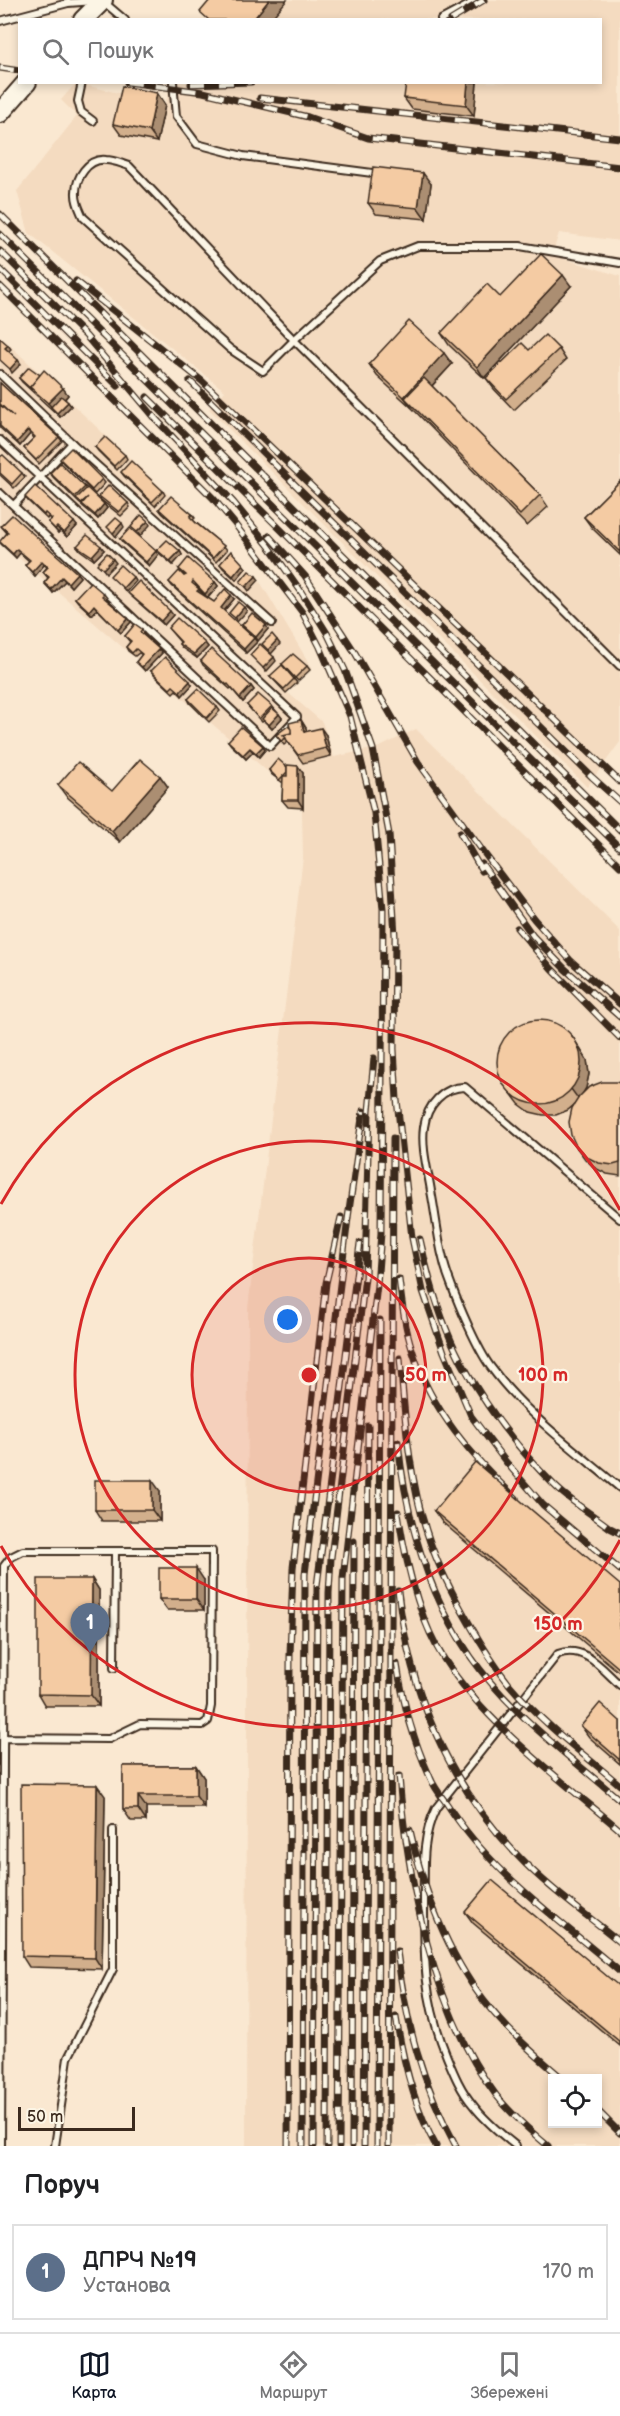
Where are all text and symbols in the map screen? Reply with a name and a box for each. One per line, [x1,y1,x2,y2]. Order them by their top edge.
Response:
search box [18,18,602,84]
icon: search [39,35,72,68]
text: Пошук [87,38,154,65]
your location [273,1305,302,1334]
centre of rings [299,1365,319,1385]
text: 50 m [405,1365,447,1386]
text: 100 m [518,1365,568,1386]
pin: 1 [70,1604,110,1653]
text: 150 m [533,1614,583,1635]
map controls [548,2074,602,2128]
button: locate [548,2074,602,2128]
scale bar [18,2104,135,2132]
text: 50 m [27,2108,63,2127]
text: Поруч [24,2170,100,2201]
text: ДПРЧ №19 [83,2247,197,2274]
text: 1 [41,2260,50,2284]
text: 170 m [543,2260,594,2284]
text: Установа [83,2274,171,2298]
tab: Карта [71,2348,117,2403]
tab: Маршрут [259,2348,328,2403]
tab: Збережені [470,2348,549,2403]

